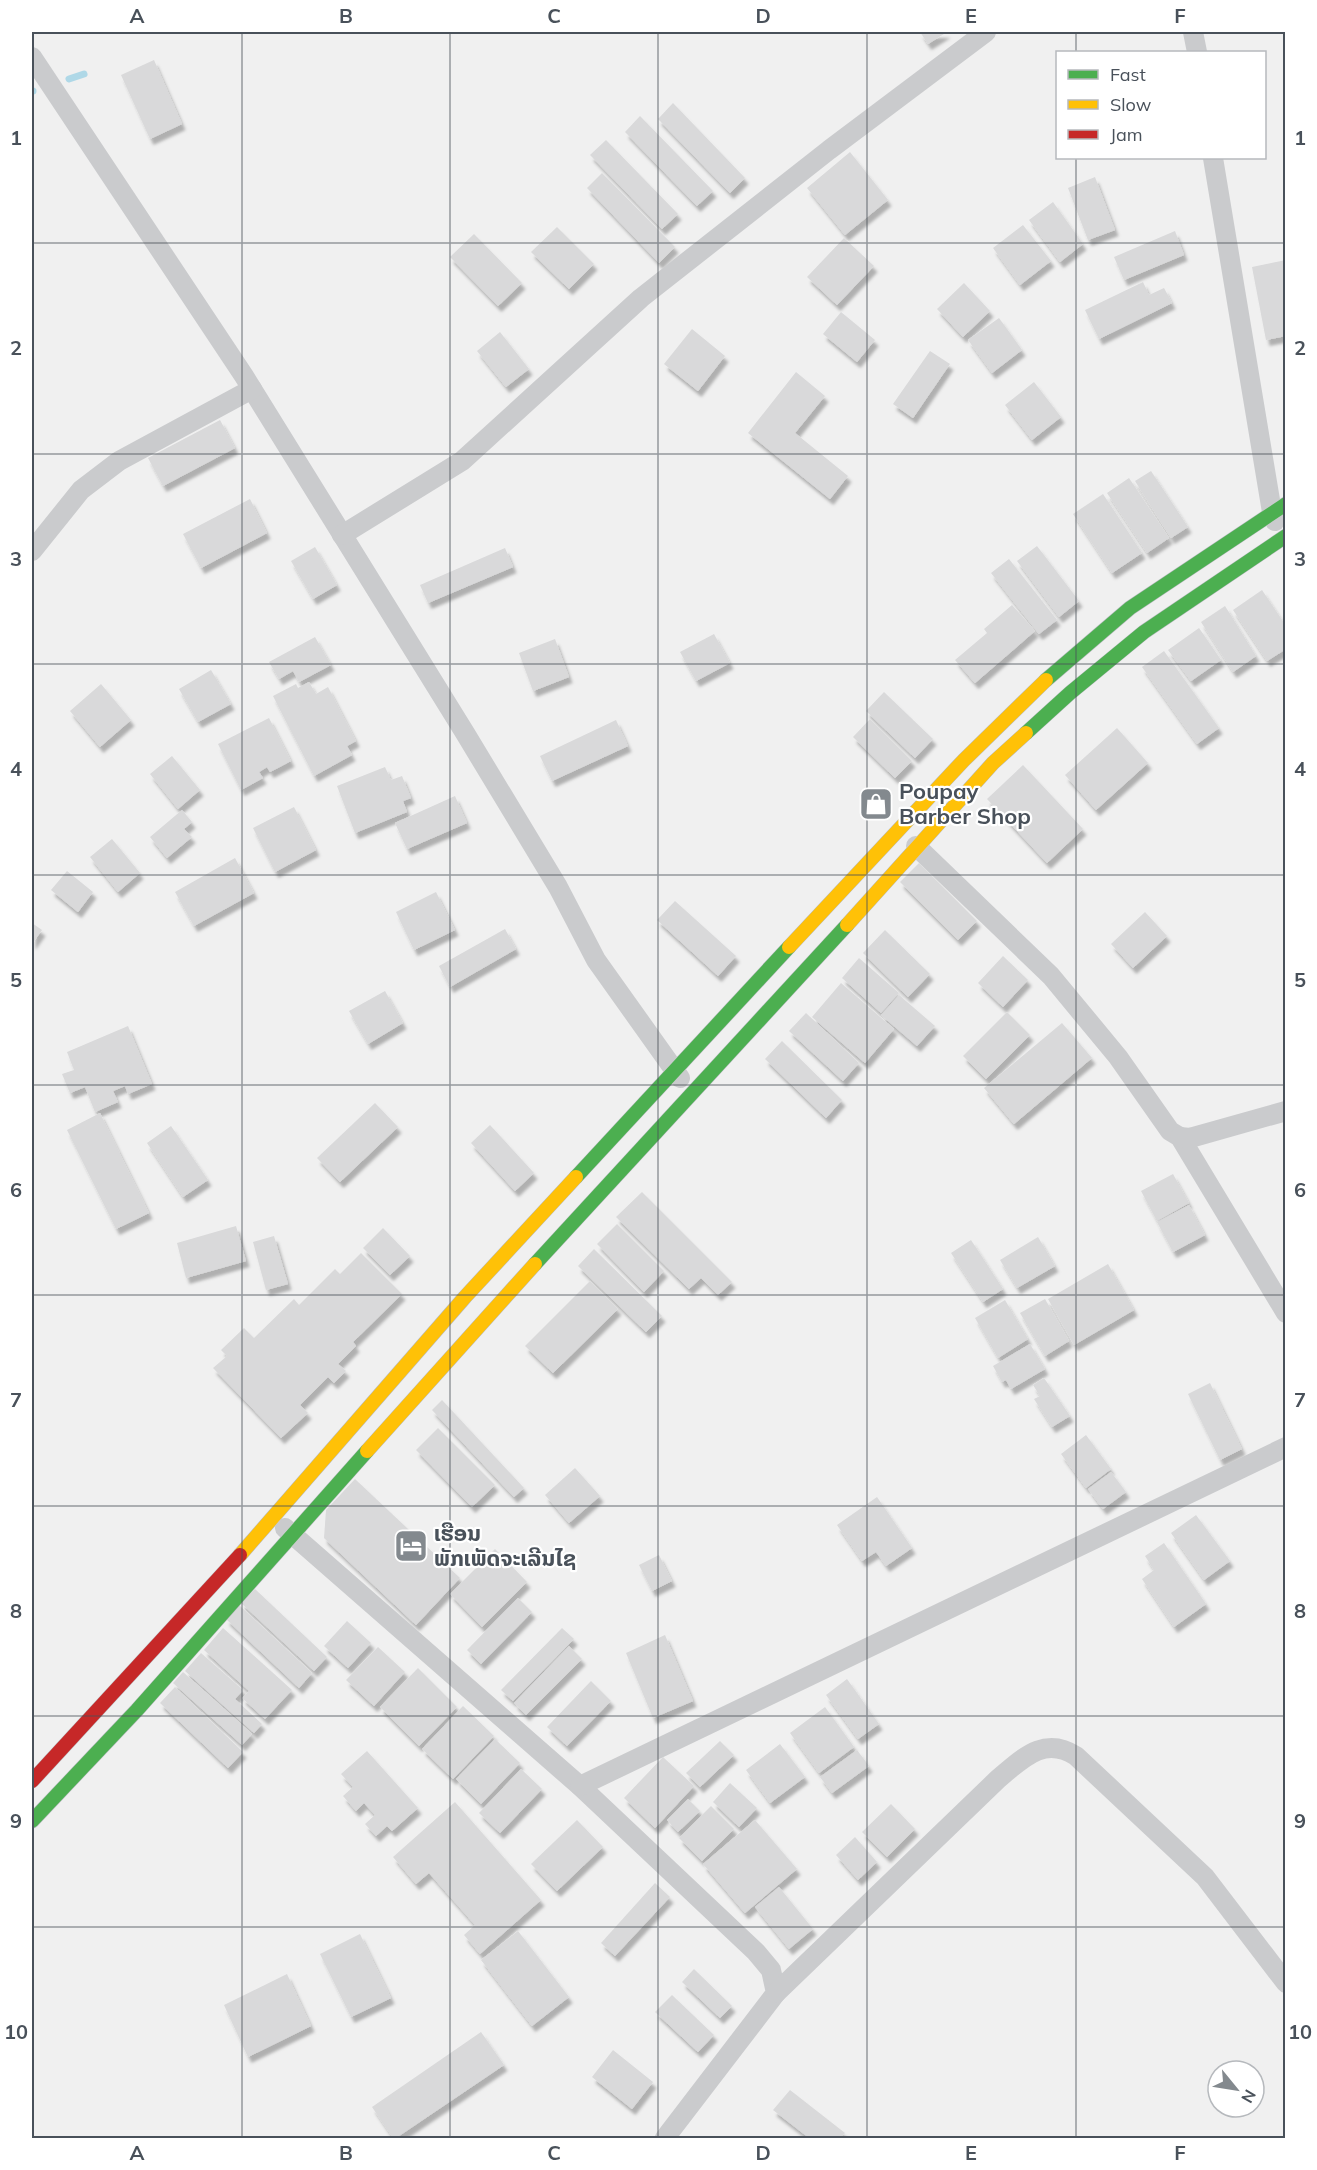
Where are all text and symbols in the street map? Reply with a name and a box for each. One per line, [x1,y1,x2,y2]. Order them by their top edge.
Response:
text: A [130,3,145,28]
text: B [339,3,353,28]
text: C [547,3,561,28]
text: D [755,3,771,28]
text: E [965,3,977,28]
text: F [1174,3,1186,28]
legend [1056,51,1266,159]
text: Fast [1110,63,1146,86]
text: Slow [1110,93,1152,116]
text: Jam [1110,123,1143,146]
text: 1 [10,125,22,150]
text: 1 [1294,125,1306,150]
text: 2 [10,335,22,360]
text: 2 [1294,335,1306,360]
text: 3 [10,546,22,571]
text: 3 [1294,546,1306,571]
text: 4 [10,756,22,781]
text: 4 [1294,756,1306,781]
place label: Poupay Barber Shop [899,777,1031,830]
shop icon: Poupay Barber Shop [858,786,894,822]
text: 5 [10,967,22,992]
text: 5 [1294,967,1306,992]
text: 6 [10,1177,22,1202]
text: 6 [1294,1177,1306,1202]
text: 7 [10,1387,22,1412]
text: 7 [1294,1387,1306,1412]
place label: ເຮືອນ ພັກເພັດຈະເລີນໄຊ [434,1519,576,1572]
hotel icon: ເຮືອນ ພັກເພັດຈະເລີນໄຊ [393,1528,429,1564]
text: 8 [10,1598,22,1623]
text: 8 [1294,1598,1306,1623]
text: 9 [10,1808,22,1833]
text: 9 [1294,1808,1306,1833]
text: 10 [4,2019,28,2044]
text: 10 [1288,2019,1312,2044]
north arrow [1206,2059,1266,2119]
text: N [1237,2086,1261,2107]
text: A [130,2140,145,2165]
text: B [339,2140,353,2165]
text: C [547,2140,561,2165]
text: D [755,2140,771,2165]
text: E [965,2140,977,2165]
text: F [1174,2140,1186,2165]

